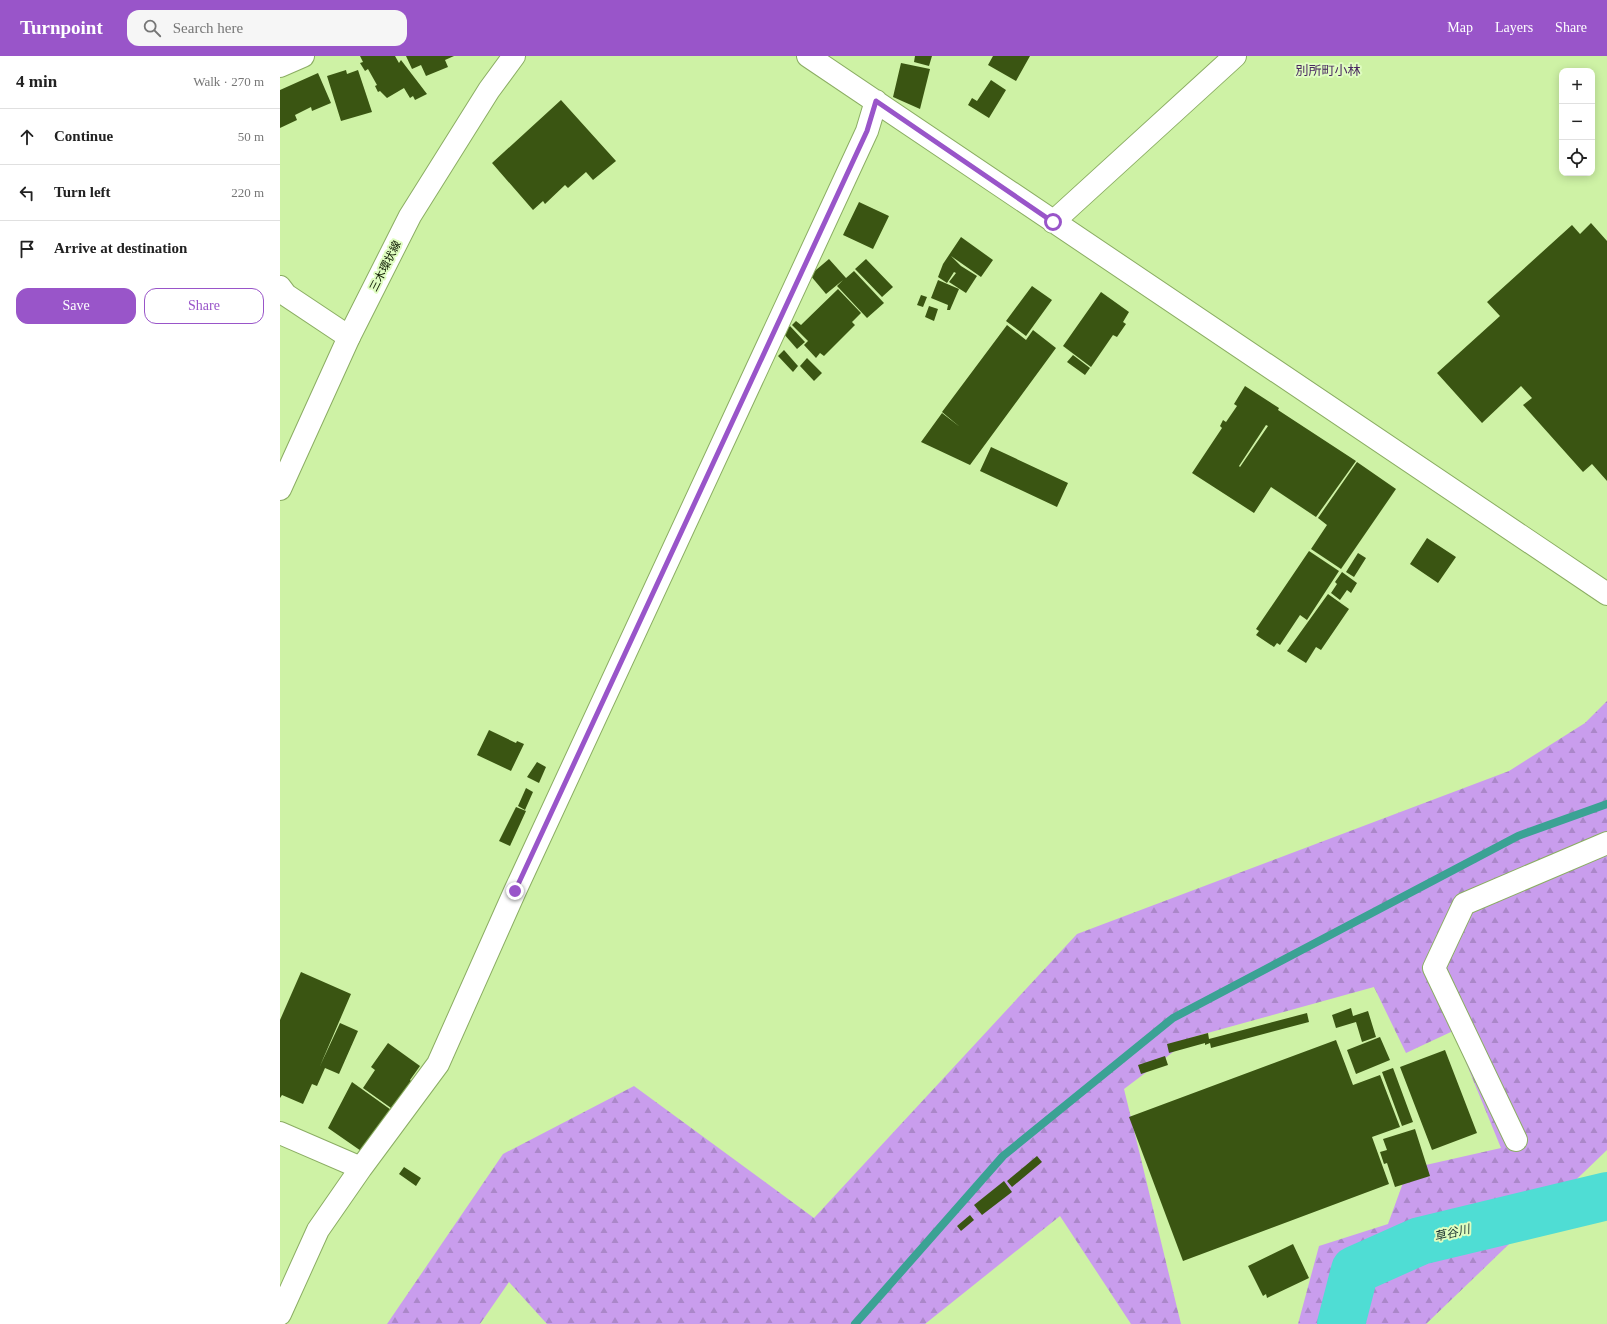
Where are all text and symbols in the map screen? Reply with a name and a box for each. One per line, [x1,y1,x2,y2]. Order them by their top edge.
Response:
search box [127,10,407,46]
text: Turnpoint [20,17,103,38]
icon: search [141,17,163,39]
text: Search here [173,20,243,36]
text: Map [1447,20,1473,35]
text: Layers [1495,20,1533,35]
text: Share [1555,20,1587,35]
district label: 別所町小林 [1295,63,1361,78]
map controls [1559,68,1595,176]
button: + [1559,68,1595,104]
text: 4 min [16,72,57,91]
text: Walk · 270 m [193,74,264,89]
button: − [1559,104,1595,140]
icon: ahead [16,126,38,148]
text: Continue [54,128,113,144]
text: 50 m [238,129,264,144]
button: locate [1559,140,1595,176]
icon: left [16,182,38,204]
text: Turn left [54,184,111,200]
text: 220 m [231,185,264,200]
route start [1044,213,1062,231]
icon: arrive [16,238,38,260]
street label: 三木環状線 [367,239,403,293]
text: Arrive at destination [54,240,187,256]
button: Save [16,288,136,324]
button: Share [144,288,264,324]
route end [506,882,524,900]
water label: 草谷川 [1433,1222,1473,1244]

